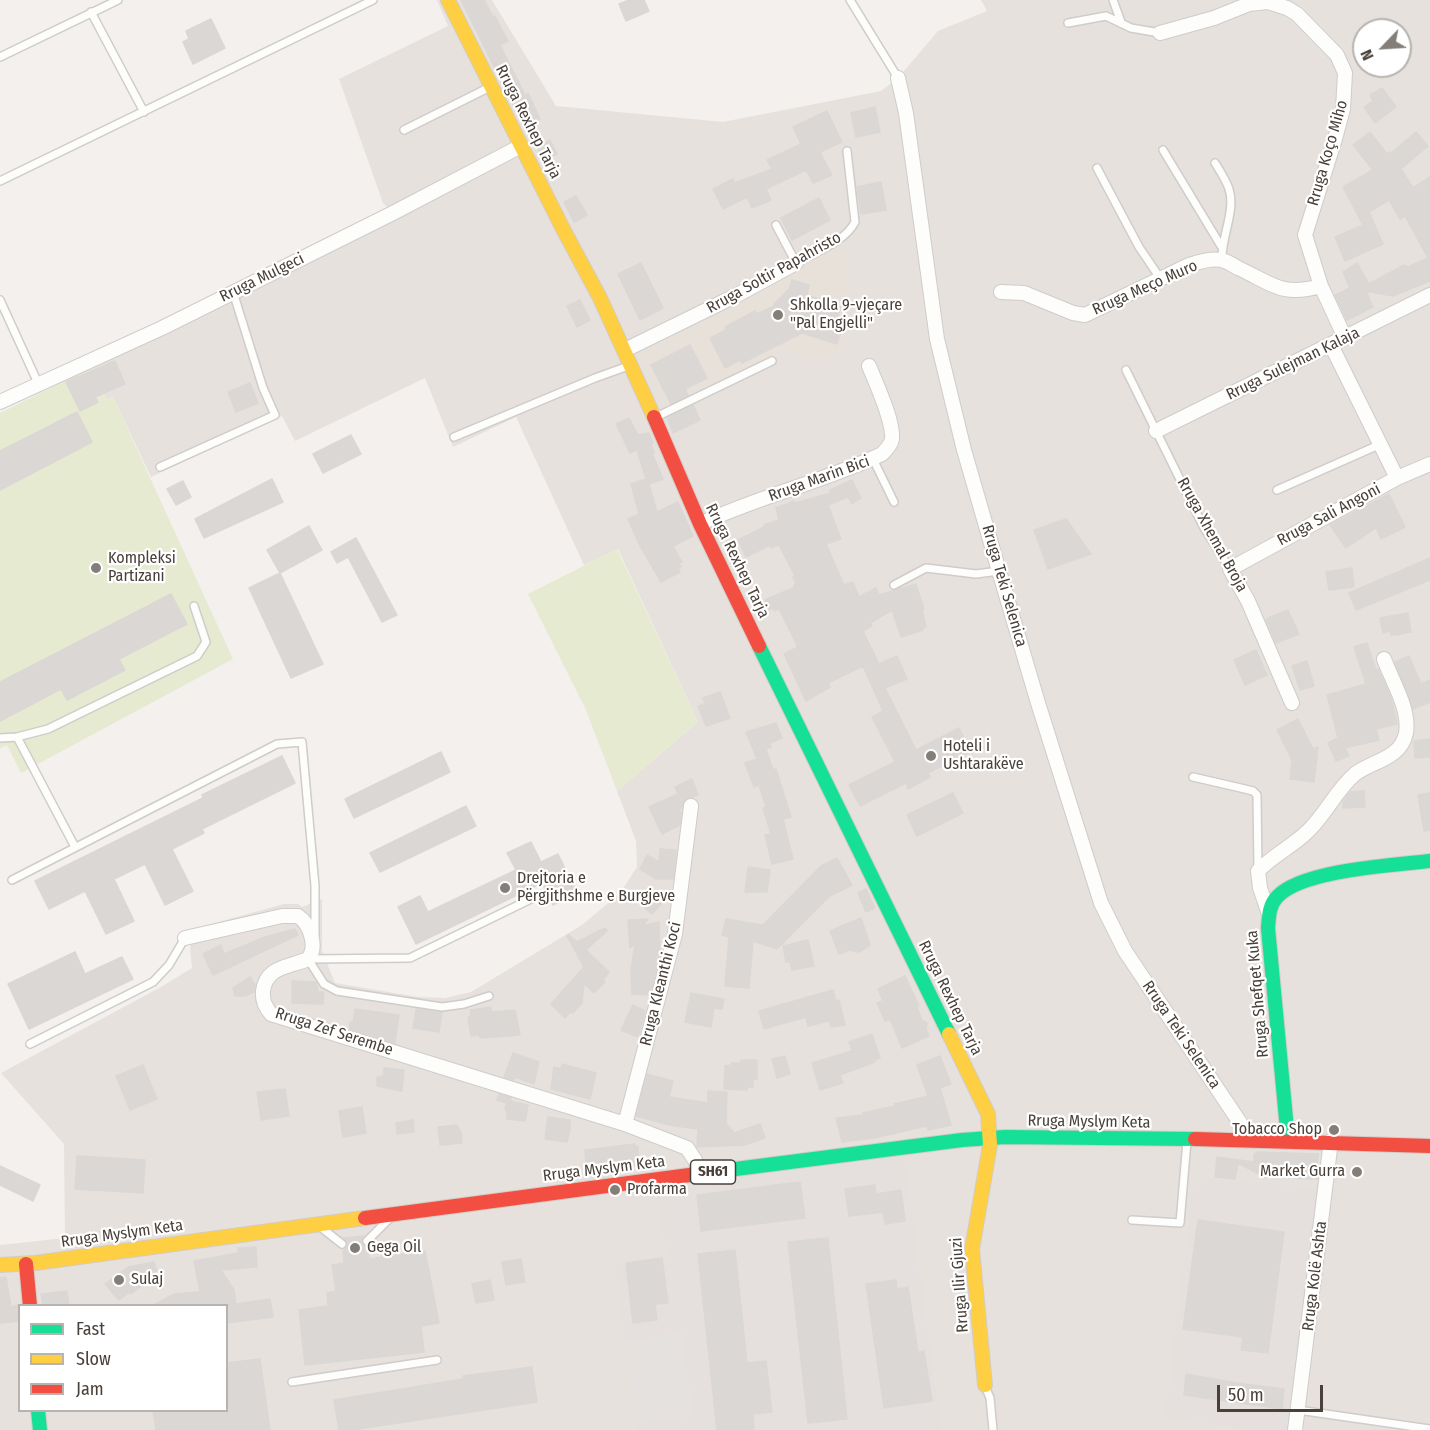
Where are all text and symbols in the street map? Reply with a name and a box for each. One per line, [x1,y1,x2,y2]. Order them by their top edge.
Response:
north arrow [1352,18,1412,78]
text: N [1356,47,1378,63]
street label: Rruga Rexhep Tarja [491,62,565,182]
street label: Rruga Koço Miho [1304,98,1352,208]
street label: Rruga Soltir Papahristo [704,228,844,318]
street label: Rruga Mulgeci [217,249,307,307]
street label: Rruga Meço Muro [1090,256,1200,320]
place label: Shkolla 9-vjeçare "Pal Engjelli" [790,296,902,334]
marker: Shkolla 9-vjeçare "Pal Engjelli" [771,308,785,322]
street label: Rruga Sulejman Kalaja [1223,323,1363,405]
street label: Rruga Marin Bici [766,452,872,506]
street label: Rruga Xhemal Broja [1173,474,1251,596]
street label: Rruga Sali Angoni [1274,480,1384,550]
street label: Rruga Rexhep Tarja [701,501,773,621]
street label: Rruga Teki Selenica [977,523,1031,649]
place label: Kompleksi Partizani [108,549,176,587]
marker: Kompleksi Partizani [89,561,103,575]
place label: Hoteli i Ushtarakëve [943,737,1024,775]
marker: Hoteli i Ushtarakëve [924,749,938,763]
place label: Drejtoria e Përgjithshme e Burgjeve [517,869,675,907]
marker: Drejtoria e Përgjithshme e Burgjeve [498,881,512,895]
street label: Rruga Kleanthi Koci [636,920,686,1048]
street label: Rruga Shefqet Kuka [1243,930,1273,1058]
street label: Rruga Rexhep Tarja [914,938,986,1058]
street label: Rruga Teki Selenica [1138,977,1224,1093]
street label: Rruga Zef Serembe [273,1004,395,1060]
street label: Rruga Myslym Keta [1027,1111,1151,1133]
place label: Tobacco Shop [1232,1120,1322,1140]
marker: Tobacco Shop [1327,1123,1341,1137]
street label: Rruga Myslym Keta [542,1152,666,1186]
road number: SH61 [690,1160,736,1184]
place label: Market Gurra [1260,1162,1345,1182]
marker: Market Gurra [1350,1165,1364,1179]
place label: Profarma [627,1180,687,1200]
marker: Profarma [608,1183,622,1197]
street label: Rruga Myslym Keta [60,1216,184,1252]
street label: Rruga Kolë Ashta [1299,1220,1331,1332]
street label: Rruga Ilir Gjuzi [947,1237,973,1333]
place label: Gega Oil [367,1238,421,1258]
marker: Gega Oil [348,1241,362,1255]
place label: Sulaj [131,1270,163,1290]
marker: Sulaj [112,1273,126,1287]
legend [18,1304,228,1412]
text: Fast [76,1318,105,1340]
text: Slow [76,1348,111,1370]
scale bar [1220,1373,1326,1411]
text: Jam [76,1378,104,1400]
text: 50 m [1228,1384,1264,1406]

